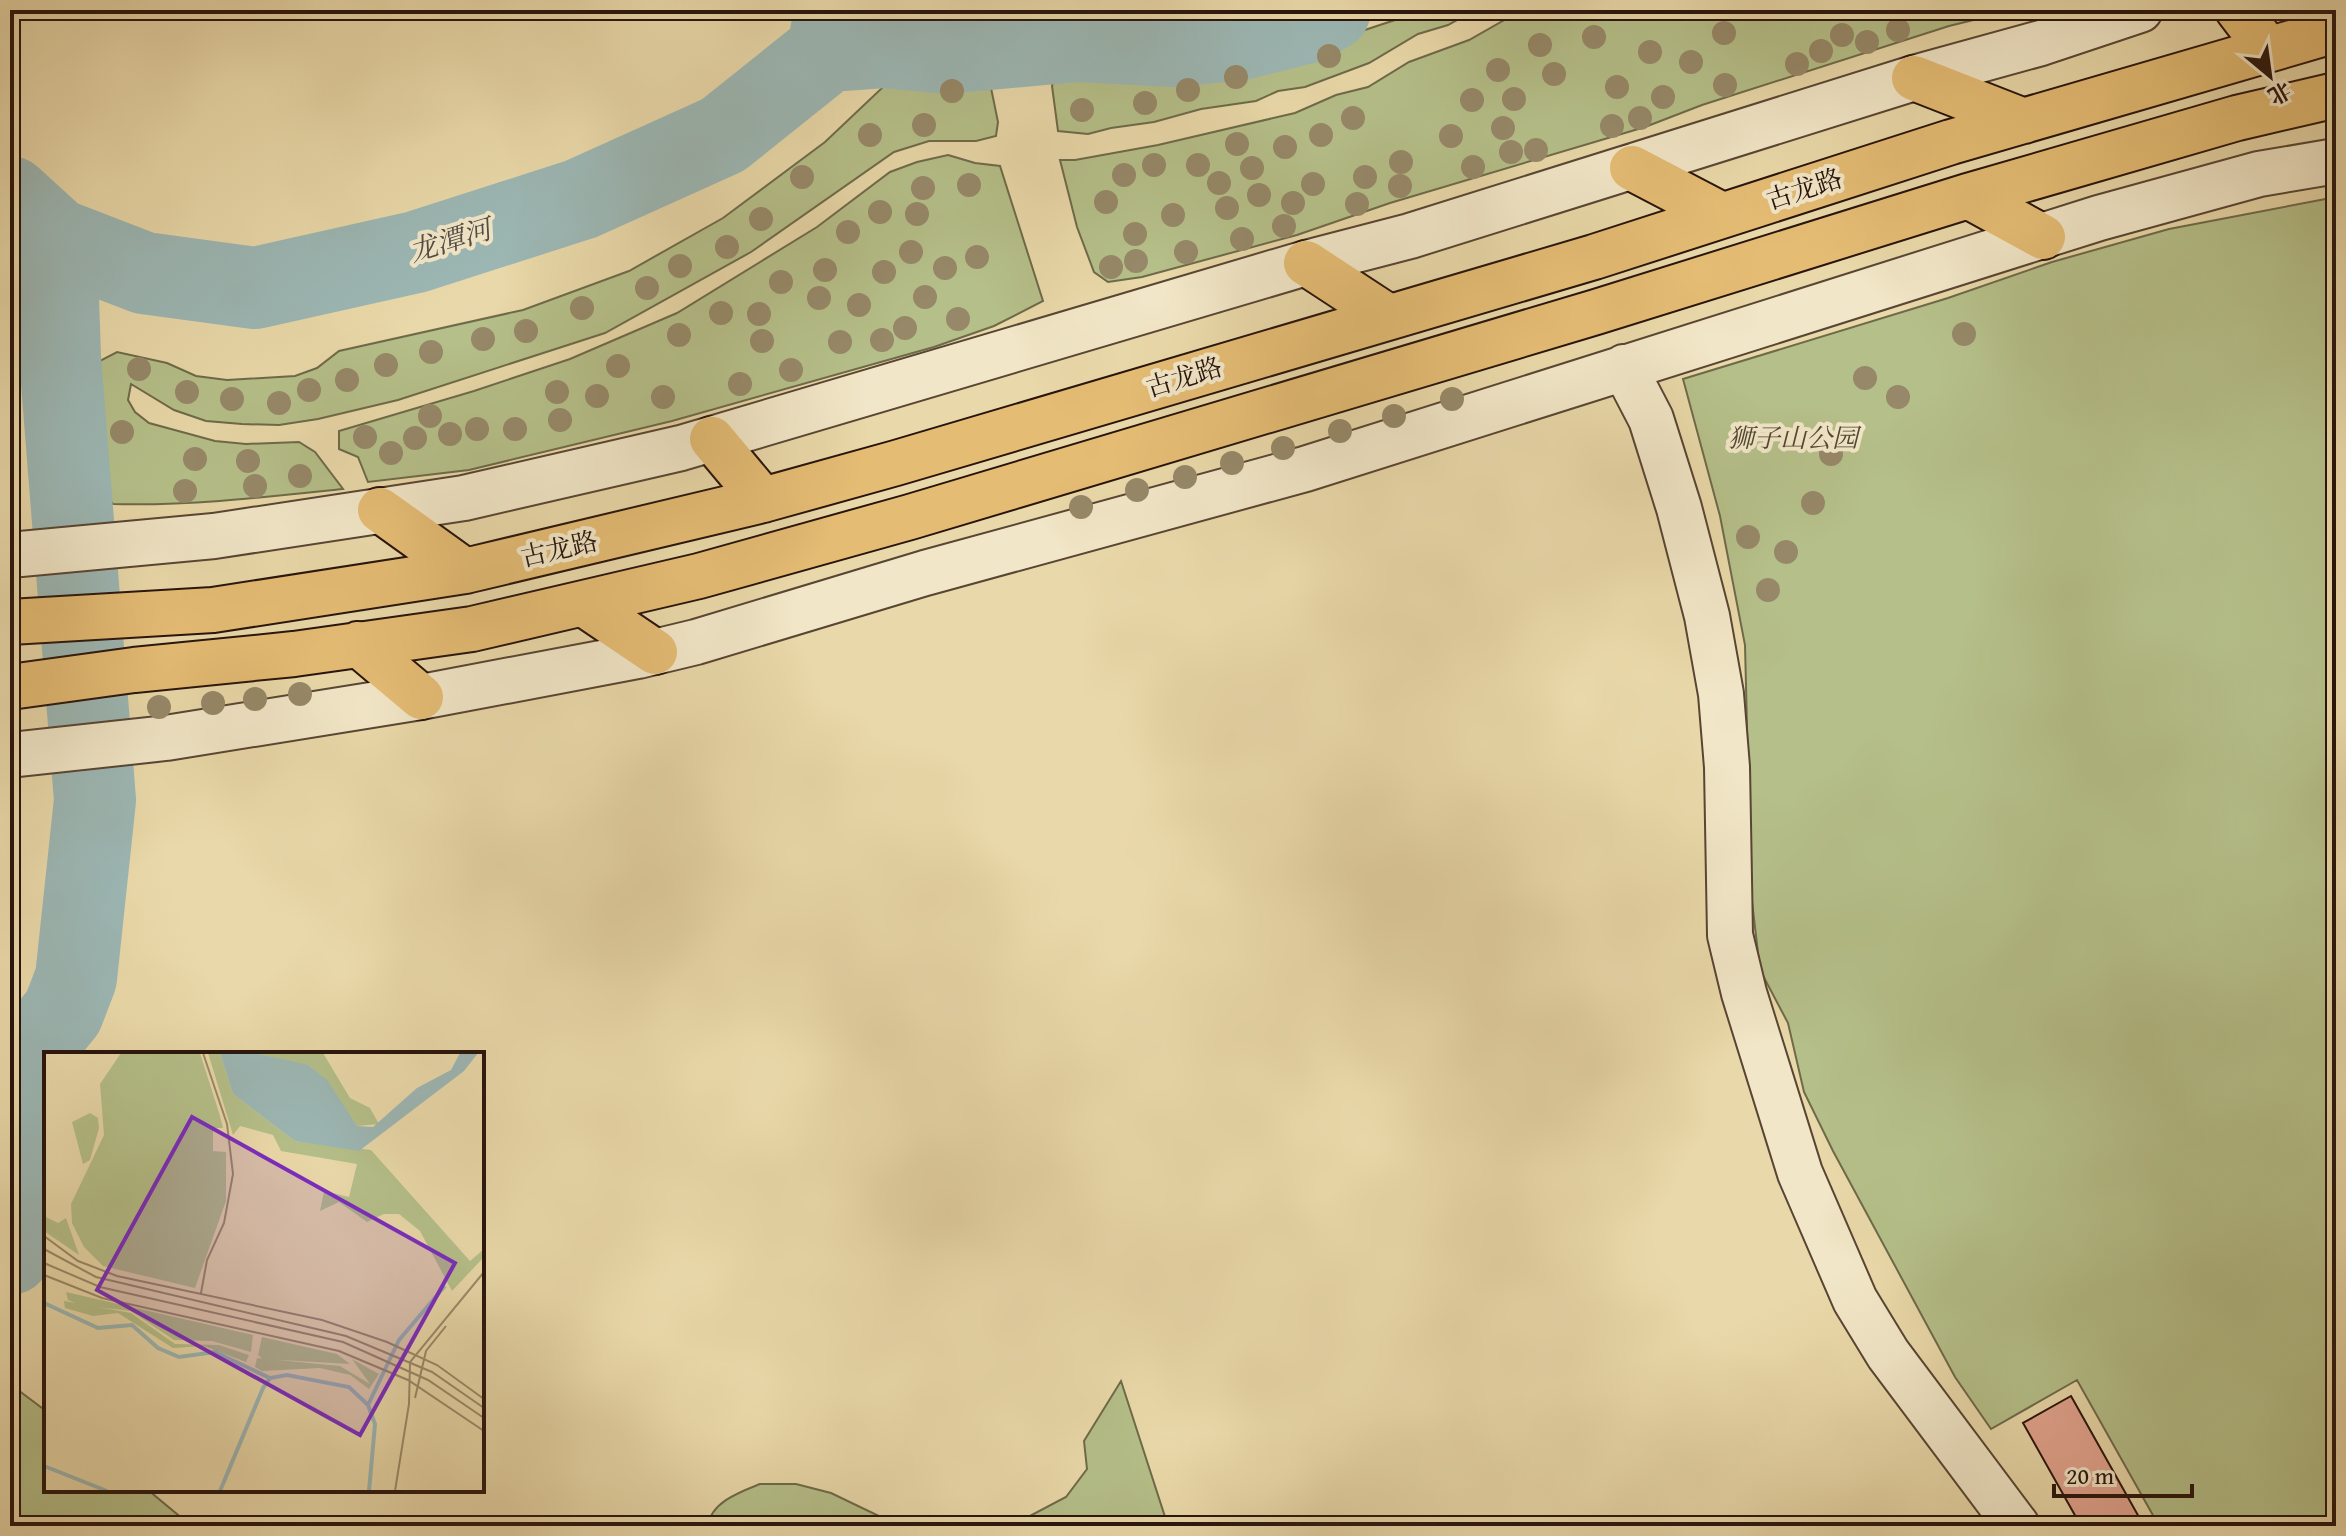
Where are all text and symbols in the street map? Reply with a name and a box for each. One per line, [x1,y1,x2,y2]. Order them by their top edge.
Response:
north arrow [2230,36,2310,116]
text: 北 [2262,74,2297,113]
street label: 古龙路 [1761,158,1847,219]
water label: 龙潭河 [404,206,501,271]
street label: 古龙路 [1141,346,1227,407]
park label: 狮子山公园 [1728,418,1862,457]
street label: 古龙路 [516,521,601,576]
inset map [44,1052,484,1492]
scale bar [2054,1448,2192,1498]
text: 20 m [2066,1458,2114,1493]

